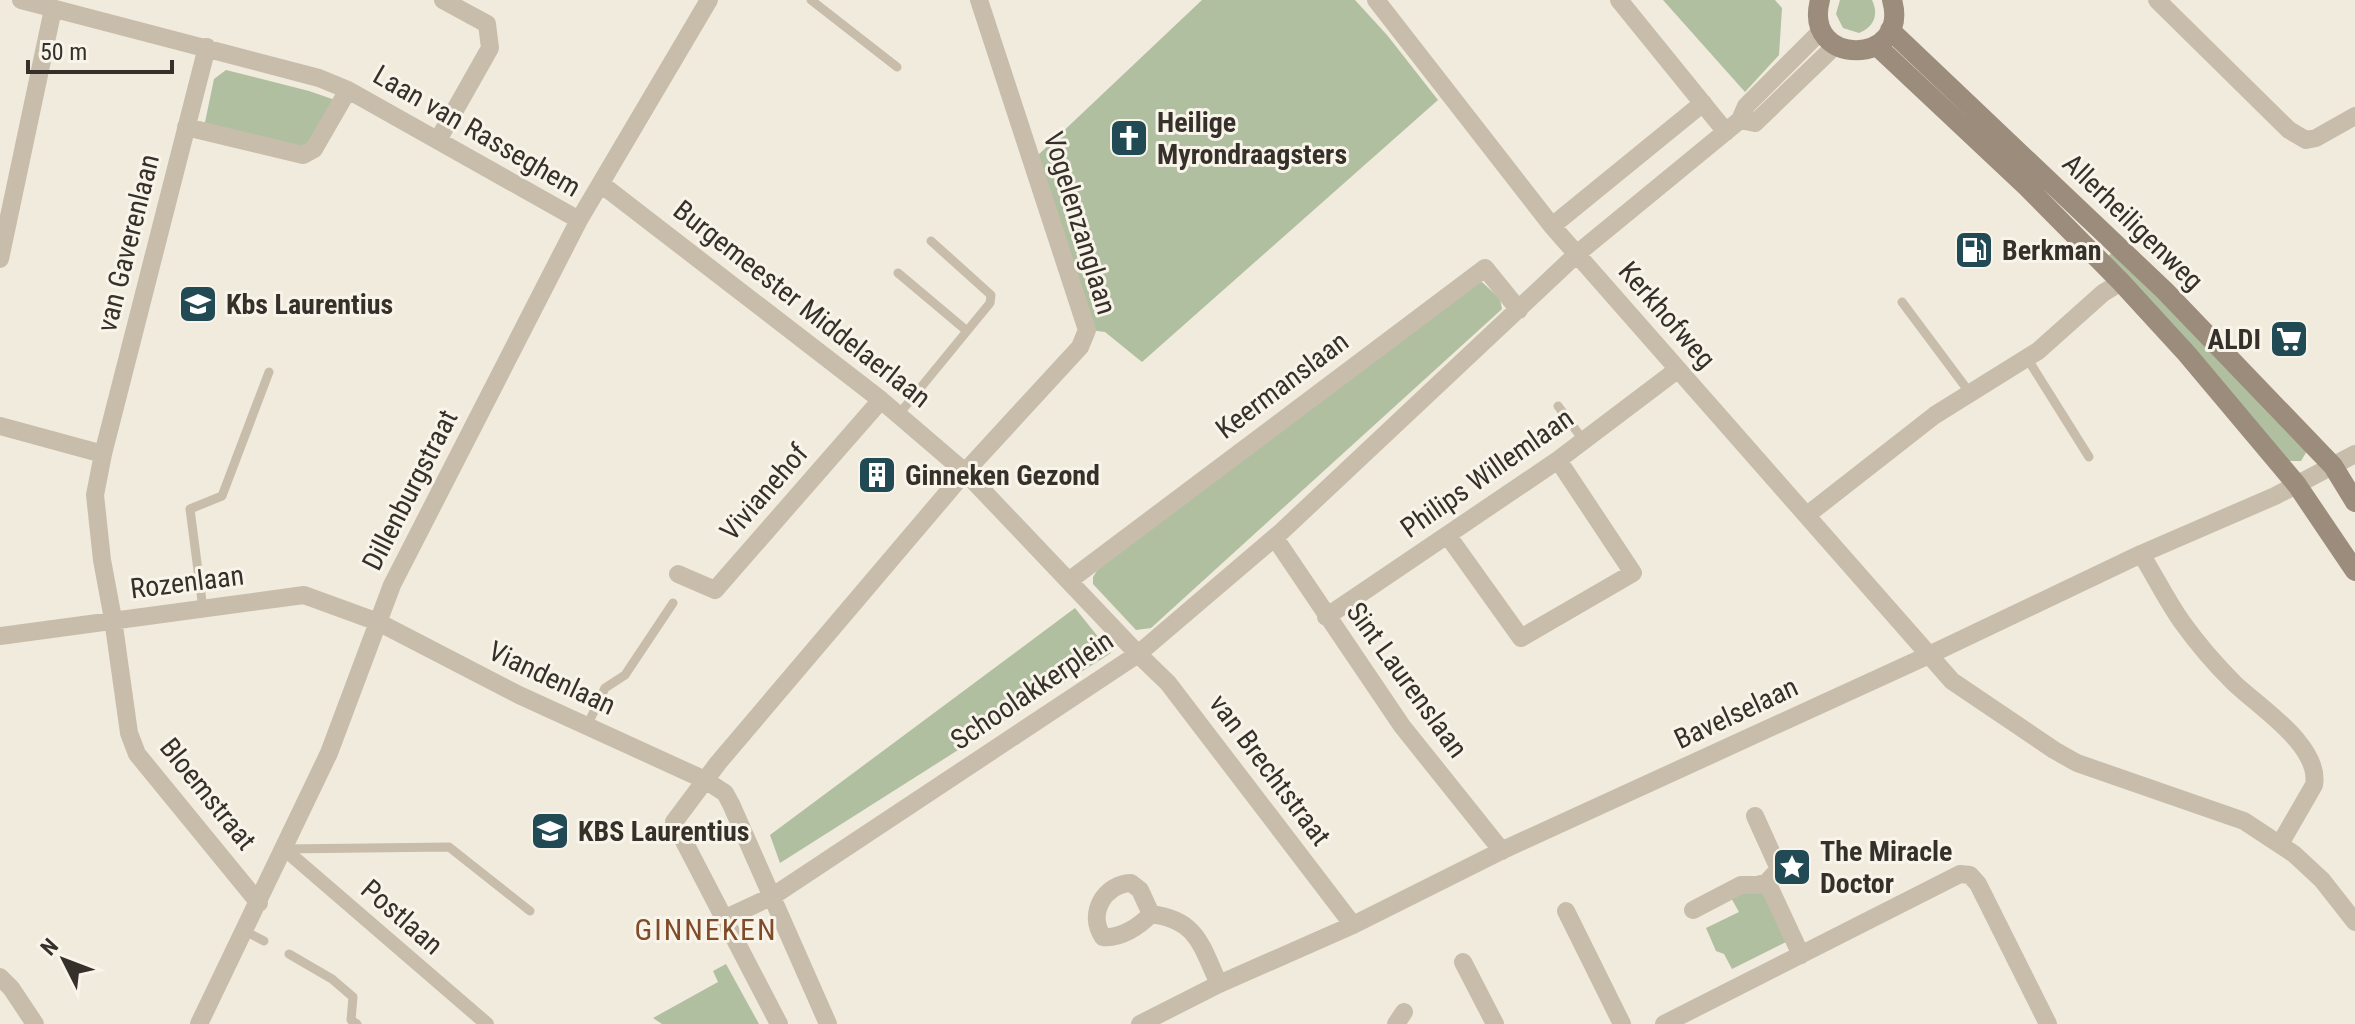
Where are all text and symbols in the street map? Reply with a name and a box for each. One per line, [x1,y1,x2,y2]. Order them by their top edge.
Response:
scale bar [28,24,172,74]
text: 50 m [40,38,87,66]
street label: Laan van Rasseghem [368,58,586,204]
place label: Heilige Myrondraagsters [1157,106,1347,171]
church icon: Heilige Myrondraagsters [1108,117,1150,159]
street label: Vogelenzanglaan [1037,128,1123,318]
street label: Allerheiligenweg [2056,147,2210,297]
street label: van Gaverenlaan [90,151,166,335]
street label: Burgemeester Middelaerlaan [667,193,937,415]
fuel station icon: Berkman [1953,229,1995,271]
place label: Berkman [2002,234,2102,267]
street label: Kerkhofweg [1612,255,1722,375]
school or university icon: Kbs Laurentius [177,283,219,325]
place label: Kbs Laurentius [226,288,393,321]
supermarket icon: ALDI [2268,318,2310,360]
place label: ALDI [2208,323,2261,356]
street label: Keermanslaan [1209,324,1355,446]
street label: Philips Willemlaan [1394,401,1580,545]
street label: Dillenburgstraat [355,404,465,576]
street label: Vivianehof [713,437,815,547]
building icon: Ginneken Gezond [856,454,898,496]
place label: Ginneken Gezond [905,459,1100,492]
street label: Rozenlaan [128,559,246,605]
street label: Sint Laurenslaan [1340,596,1474,764]
street label: Schoolakkerplein [944,624,1120,756]
street label: Viandenlaan [483,634,621,722]
street label: Bavelselaan [1669,670,1803,756]
street label: van Brechtstraat [1202,688,1338,852]
street label: Bloemstraat [153,731,263,857]
school or university icon: KBS Laurentius [529,810,571,852]
place label: KBS Laurentius [578,815,749,848]
place label: The Miracle Doctor [1820,835,1953,900]
place icon: The Miracle Doctor [1771,846,1813,888]
street label: Postlaan [354,873,450,961]
district label: GINNEKEN [634,912,778,947]
north arrow [24,920,104,1000]
text: N [36,934,63,960]

